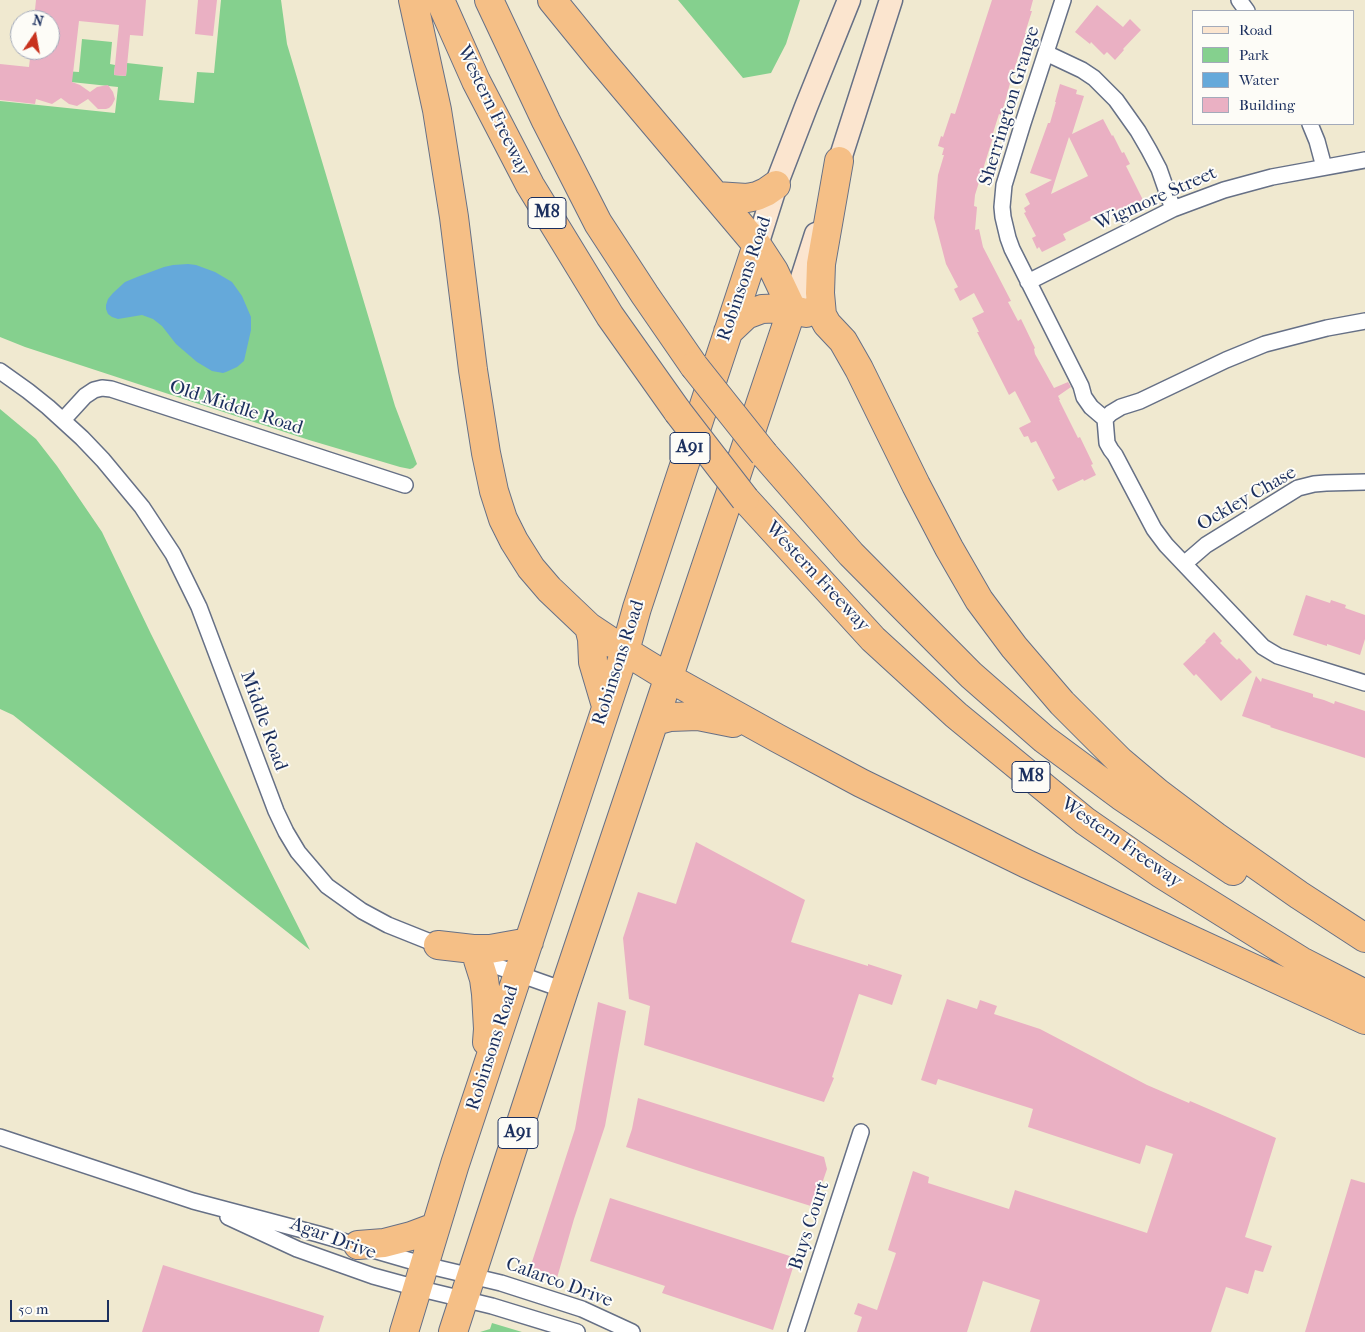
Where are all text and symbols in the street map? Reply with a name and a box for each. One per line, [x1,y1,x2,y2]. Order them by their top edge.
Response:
north arrow [10,10,60,60]
legend [1192,10,1355,125]
text: N [31,11,45,30]
text: Road [1239,21,1272,39]
street label: Sherrington Grange [975,24,1045,188]
street label: Western Freeway [452,42,534,180]
text: Park [1239,46,1269,64]
text: Water [1239,71,1279,89]
text: Building [1239,96,1295,114]
street label: Wigmore Street [1091,162,1221,236]
road number: M8 [528,198,566,228]
street label: Robinsons Road [713,214,777,344]
street label: Old Middle Road [166,376,306,440]
road number: A91 [670,432,710,463]
street label: Ockley Chase [1194,462,1300,536]
street label: Western Freeway [760,517,874,637]
street label: Robinsons Road [588,597,650,729]
street label: Middle Road [234,668,292,774]
road number: M8 [1012,762,1050,792]
street label: Western Freeway [1056,793,1186,893]
street label: Robinsons Road [462,982,524,1114]
road number: A91 [498,1118,538,1148]
street label: Buys Court [785,1179,835,1273]
street label: Agar Drive [287,1213,379,1265]
street label: Calarco Drive [502,1253,616,1313]
scale bar [12,1290,111,1322]
text: 50 m [18,1300,48,1318]

